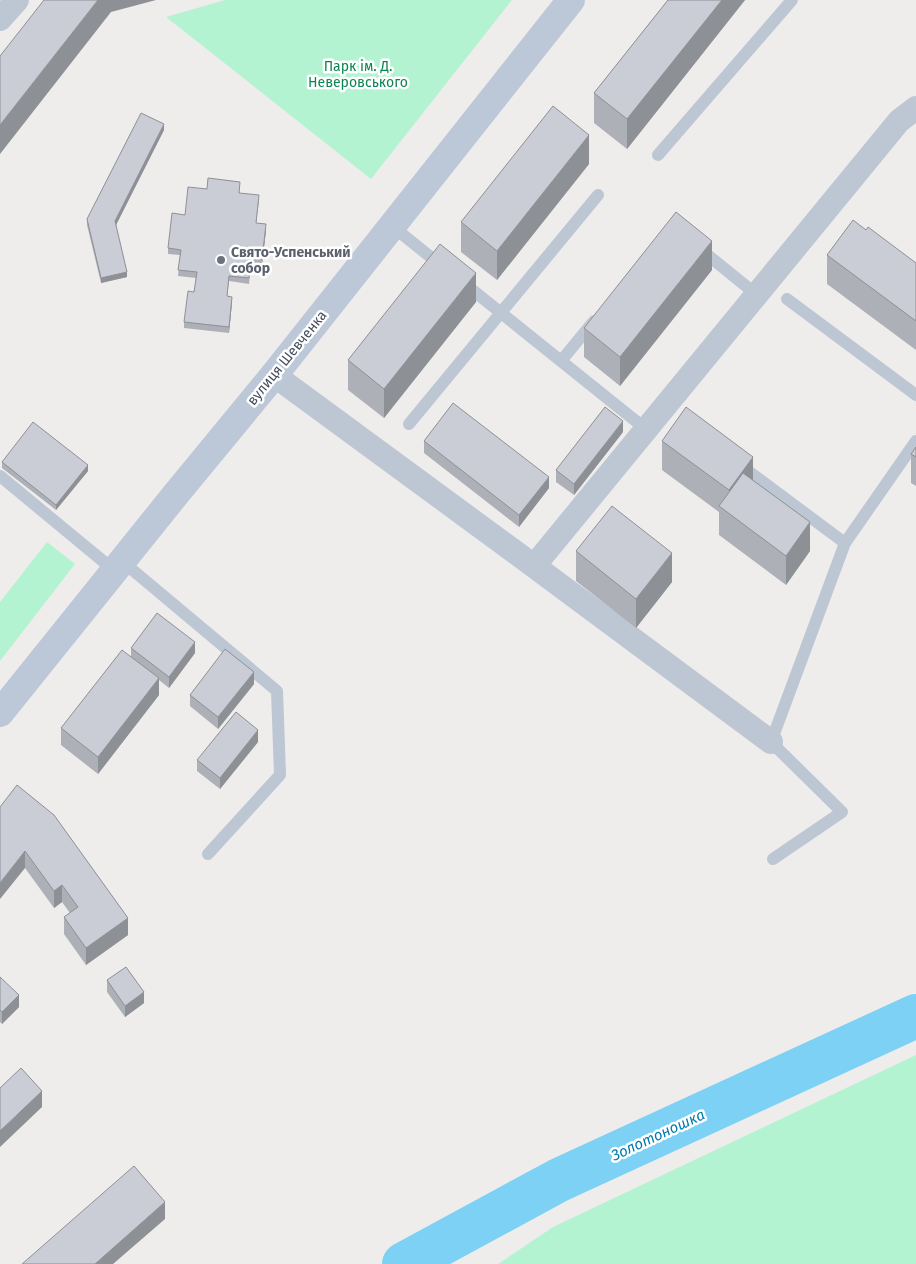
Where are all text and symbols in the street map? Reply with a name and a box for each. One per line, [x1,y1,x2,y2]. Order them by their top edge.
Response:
park label: Парк ім. Д. Неверовського [308,58,408,91]
place label: Свято-Успенський собор [231,244,351,277]
marker: Свято-Успенський собор [215,254,227,266]
street label: вулиця Шевченка [244,307,330,409]
water label: Золотоношка [607,1105,708,1165]

